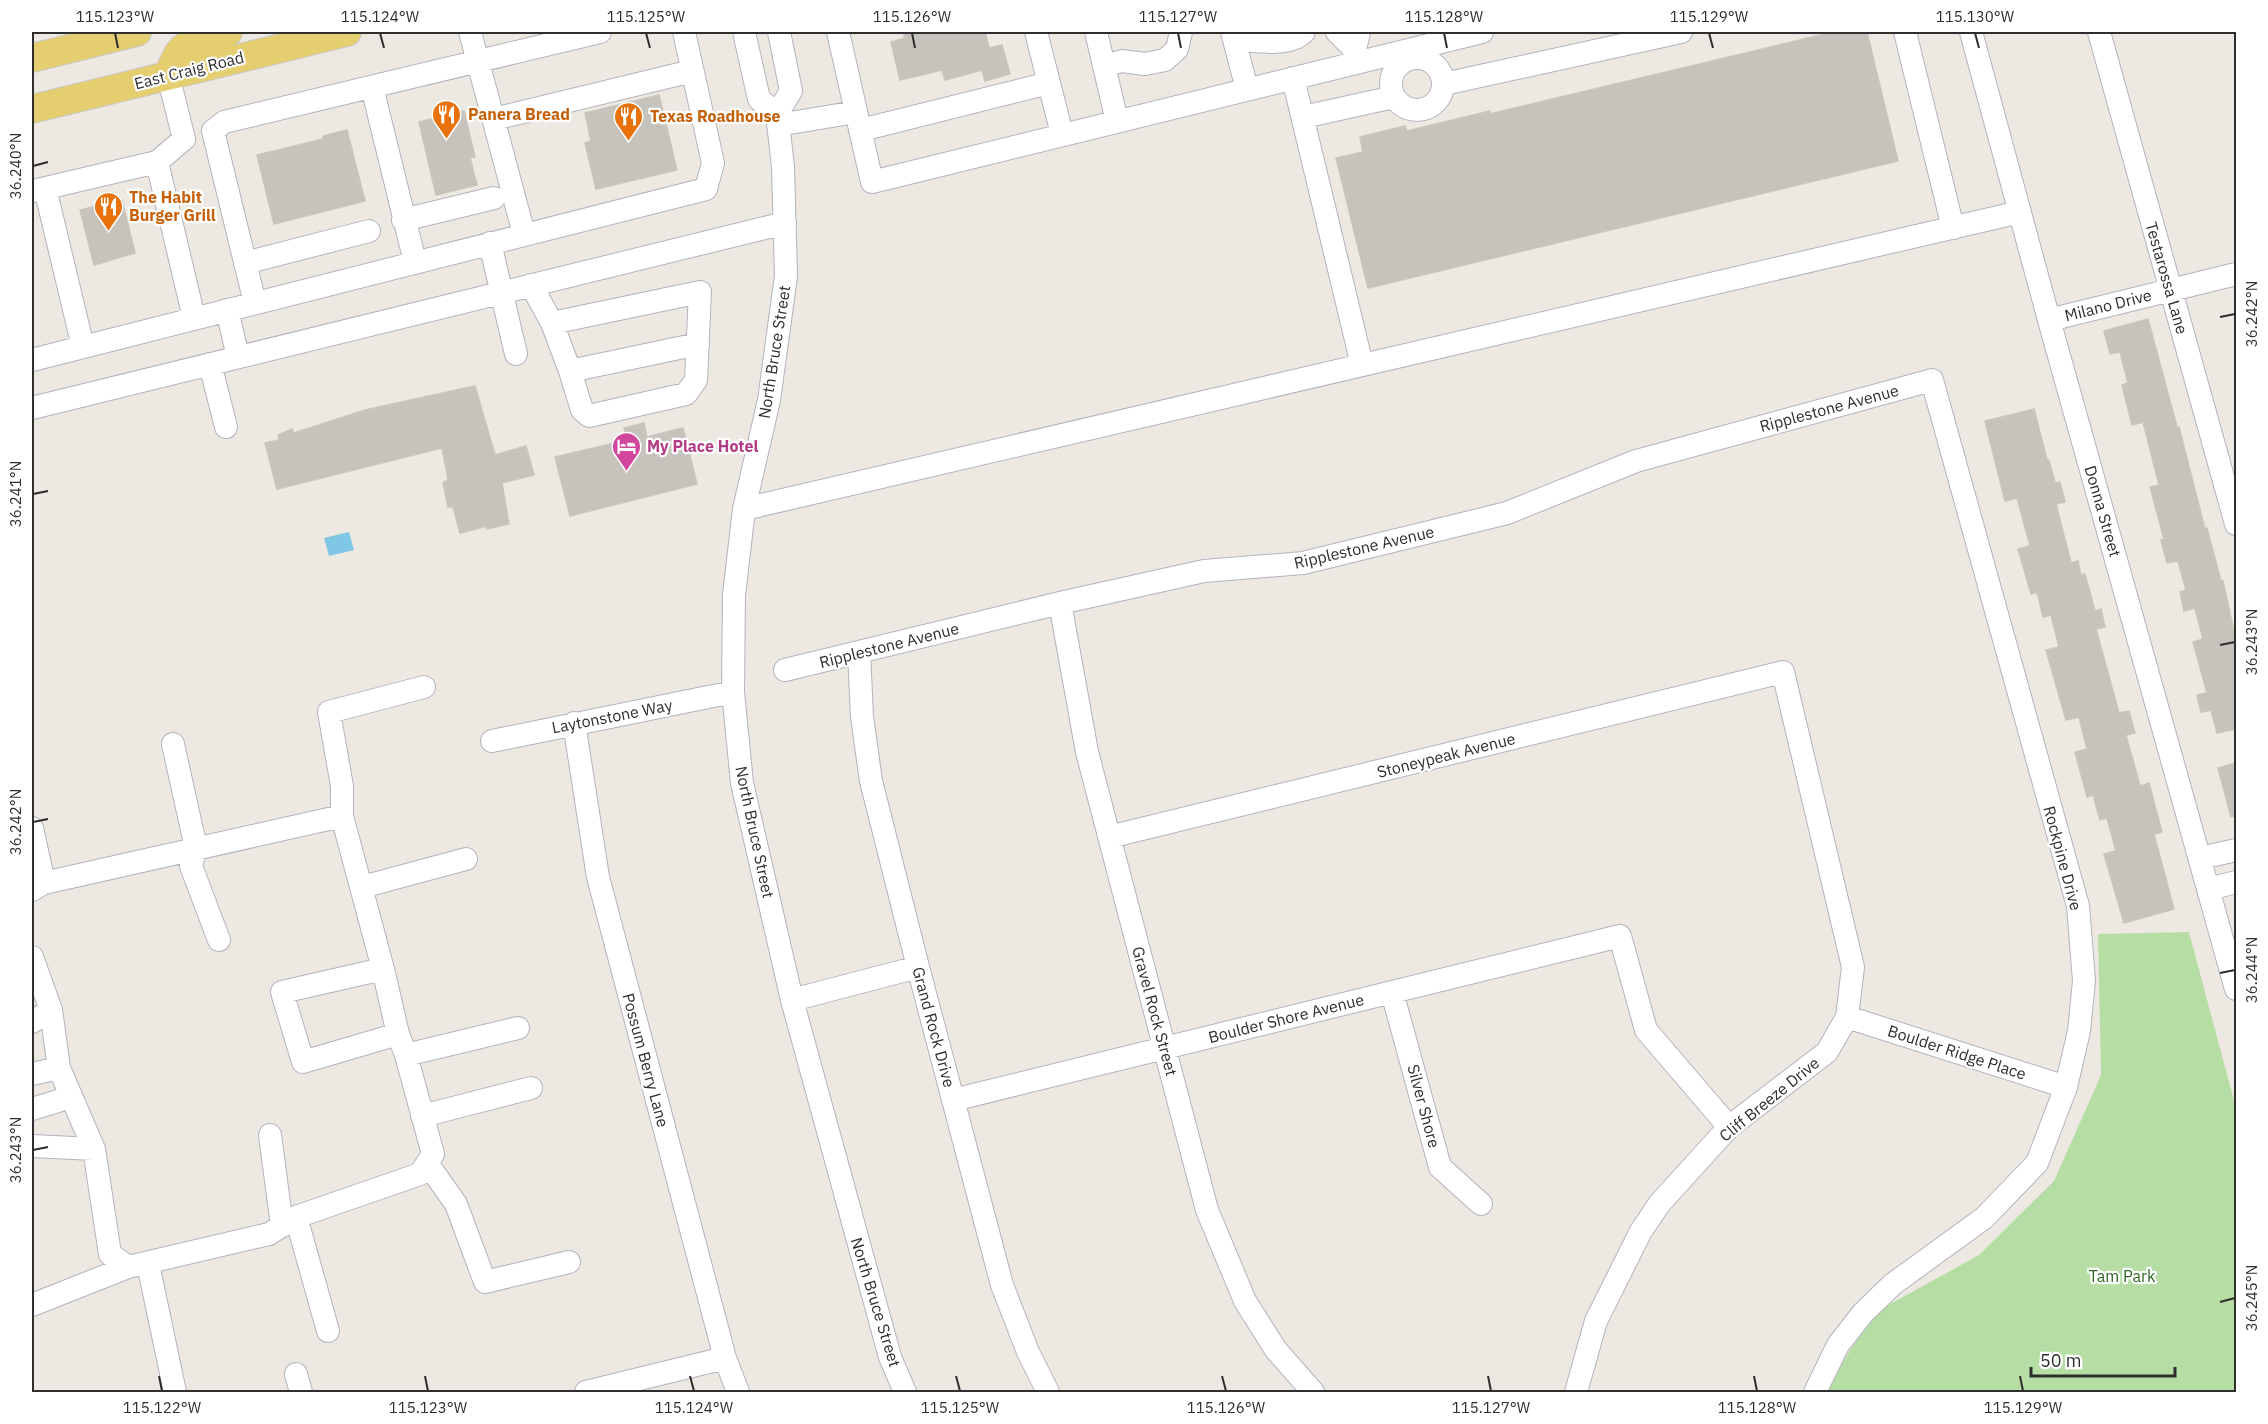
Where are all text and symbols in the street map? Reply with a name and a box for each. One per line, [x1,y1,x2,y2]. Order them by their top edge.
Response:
text: 115.123°W [76,7,155,26]
text: 115.124°W [341,7,420,26]
text: 115.125°W [607,7,686,26]
text: 115.126°W [873,7,952,26]
text: 115.127°W [1139,7,1218,26]
text: 115.128°W [1405,7,1484,26]
text: 115.129°W [1670,7,1749,26]
text: 115.130°W [1936,7,2015,26]
street label: East Craig Road [132,47,246,93]
restaurant icon: Panera Bread [431,98,463,140]
restaurant icon: Texas Roadhouse [613,100,645,142]
place label: Panera Bread [468,104,570,124]
place label: Texas Roadhouse [650,106,781,126]
text: 36.240°N [6,133,25,199]
place label: The Habit Burger Grill [129,187,216,225]
restaurant icon: The Habit Burger Grill [92,190,124,232]
street label: Testarossa Lane [2141,220,2193,337]
text: 36.242°N [2242,281,2261,347]
street label: North Bruce Street [754,284,794,420]
street label: Milano Drive [2062,284,2154,325]
street label: Ripplestone Avenue [1757,380,1901,436]
hotel icon: My Place Hotel [610,430,642,472]
place label: My Place Hotel [647,436,758,456]
text: 36.241°N [6,461,25,527]
street label: Donna Street [2080,463,2126,559]
street label: Ripplestone Avenue [1292,521,1436,573]
text: 36.243°N [2242,609,2261,675]
street label: Ripplestone Avenue [817,618,961,672]
street label: Laytonstone Way [550,695,674,737]
street label: Stoneypeak Avenue [1375,728,1517,782]
street label: North Bruce Street [731,764,779,900]
text: 36.242°N [6,789,25,855]
street label: Rockpine Drive [2039,803,2087,913]
text: 36.244°N [2242,937,2261,1003]
street label: Gravel Rock Street [1128,944,1182,1078]
street label: Grand Rock Drive [908,965,960,1090]
street label: Boulder Shore Avenue [1206,989,1366,1047]
street label: Possum Berry Lane [618,991,674,1129]
street label: Boulder Ridge Place [1885,1020,2029,1084]
street label: Cliff Breeze Drive [1715,1052,1823,1146]
street label: Silver Shore [1403,1062,1445,1150]
text: 36.243°N [6,1117,25,1183]
street label: North Bruce Street [847,1235,905,1369]
text: 36.245°N [2242,1265,2261,1331]
park label: Tam Park [2089,1266,2156,1286]
scale bar [2031,1340,2175,1378]
text: 50 m [2040,1349,2082,1372]
text: 115.122°W [123,1398,202,1417]
text: 115.123°W [389,1398,468,1417]
text: 115.124°W [655,1398,734,1417]
text: 115.125°W [921,1398,1000,1417]
text: 115.126°W [1187,1398,1266,1417]
text: 115.127°W [1452,1398,1531,1417]
text: 115.128°W [1718,1398,1797,1417]
text: 115.129°W [1984,1398,2063,1417]

